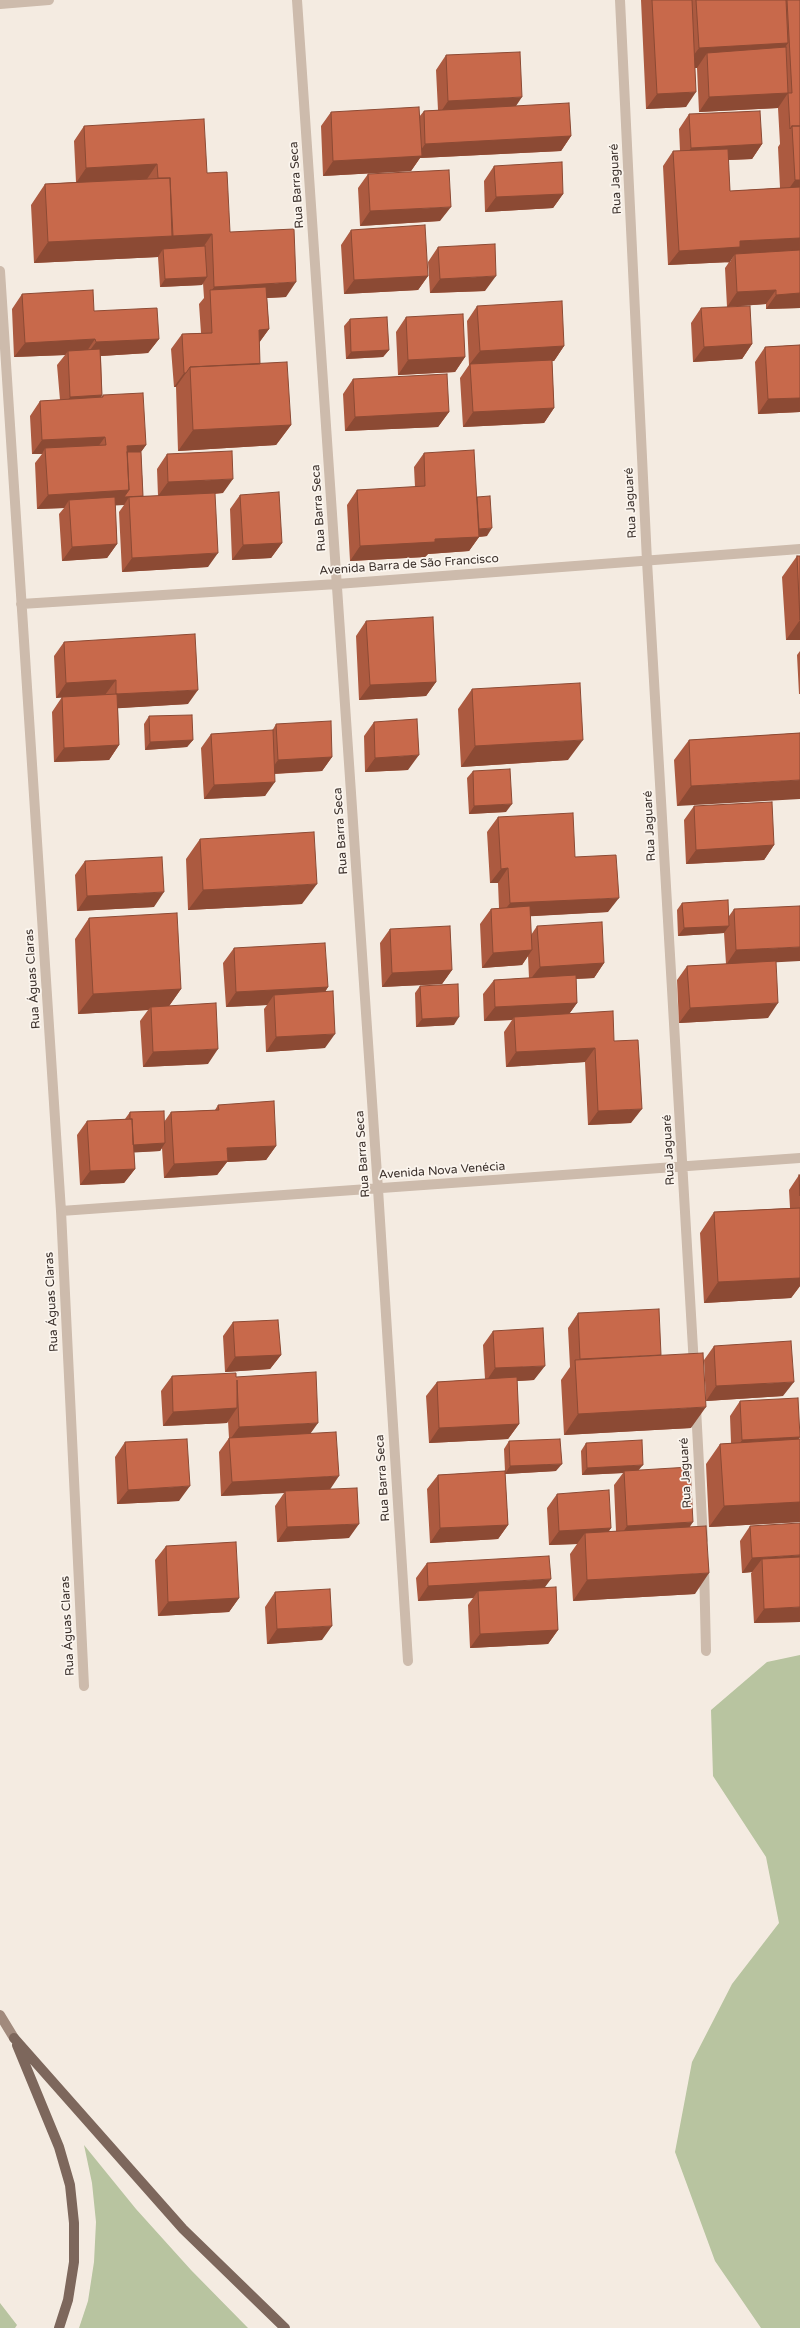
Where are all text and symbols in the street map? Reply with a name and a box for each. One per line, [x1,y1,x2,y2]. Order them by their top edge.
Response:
street label: Rua Barra Seca [287,141,307,229]
street label: Rua Jaguaré [607,143,625,215]
street label: Rua Barra Seca [309,464,329,552]
street label: Rua Jaguaré [622,467,640,539]
street label: Avenida Barra de São Francisco [319,552,499,578]
street label: Rua Barra Seca [331,787,351,875]
street label: Rua Jaguaré [641,790,659,862]
street label: Rua Águas Claras [22,929,44,1029]
street label: Rua Barra Seca [353,1110,373,1198]
street label: Rua Jaguaré [660,1114,678,1186]
street label: Avenida Nova Venécia [378,1159,506,1183]
street label: Rua Águas Claras [42,1252,62,1352]
street label: Rua Barra Seca [373,1434,393,1522]
street label: Rua Jaguaré [677,1437,695,1509]
street label: Rua Águas Claras [58,1576,78,1676]

